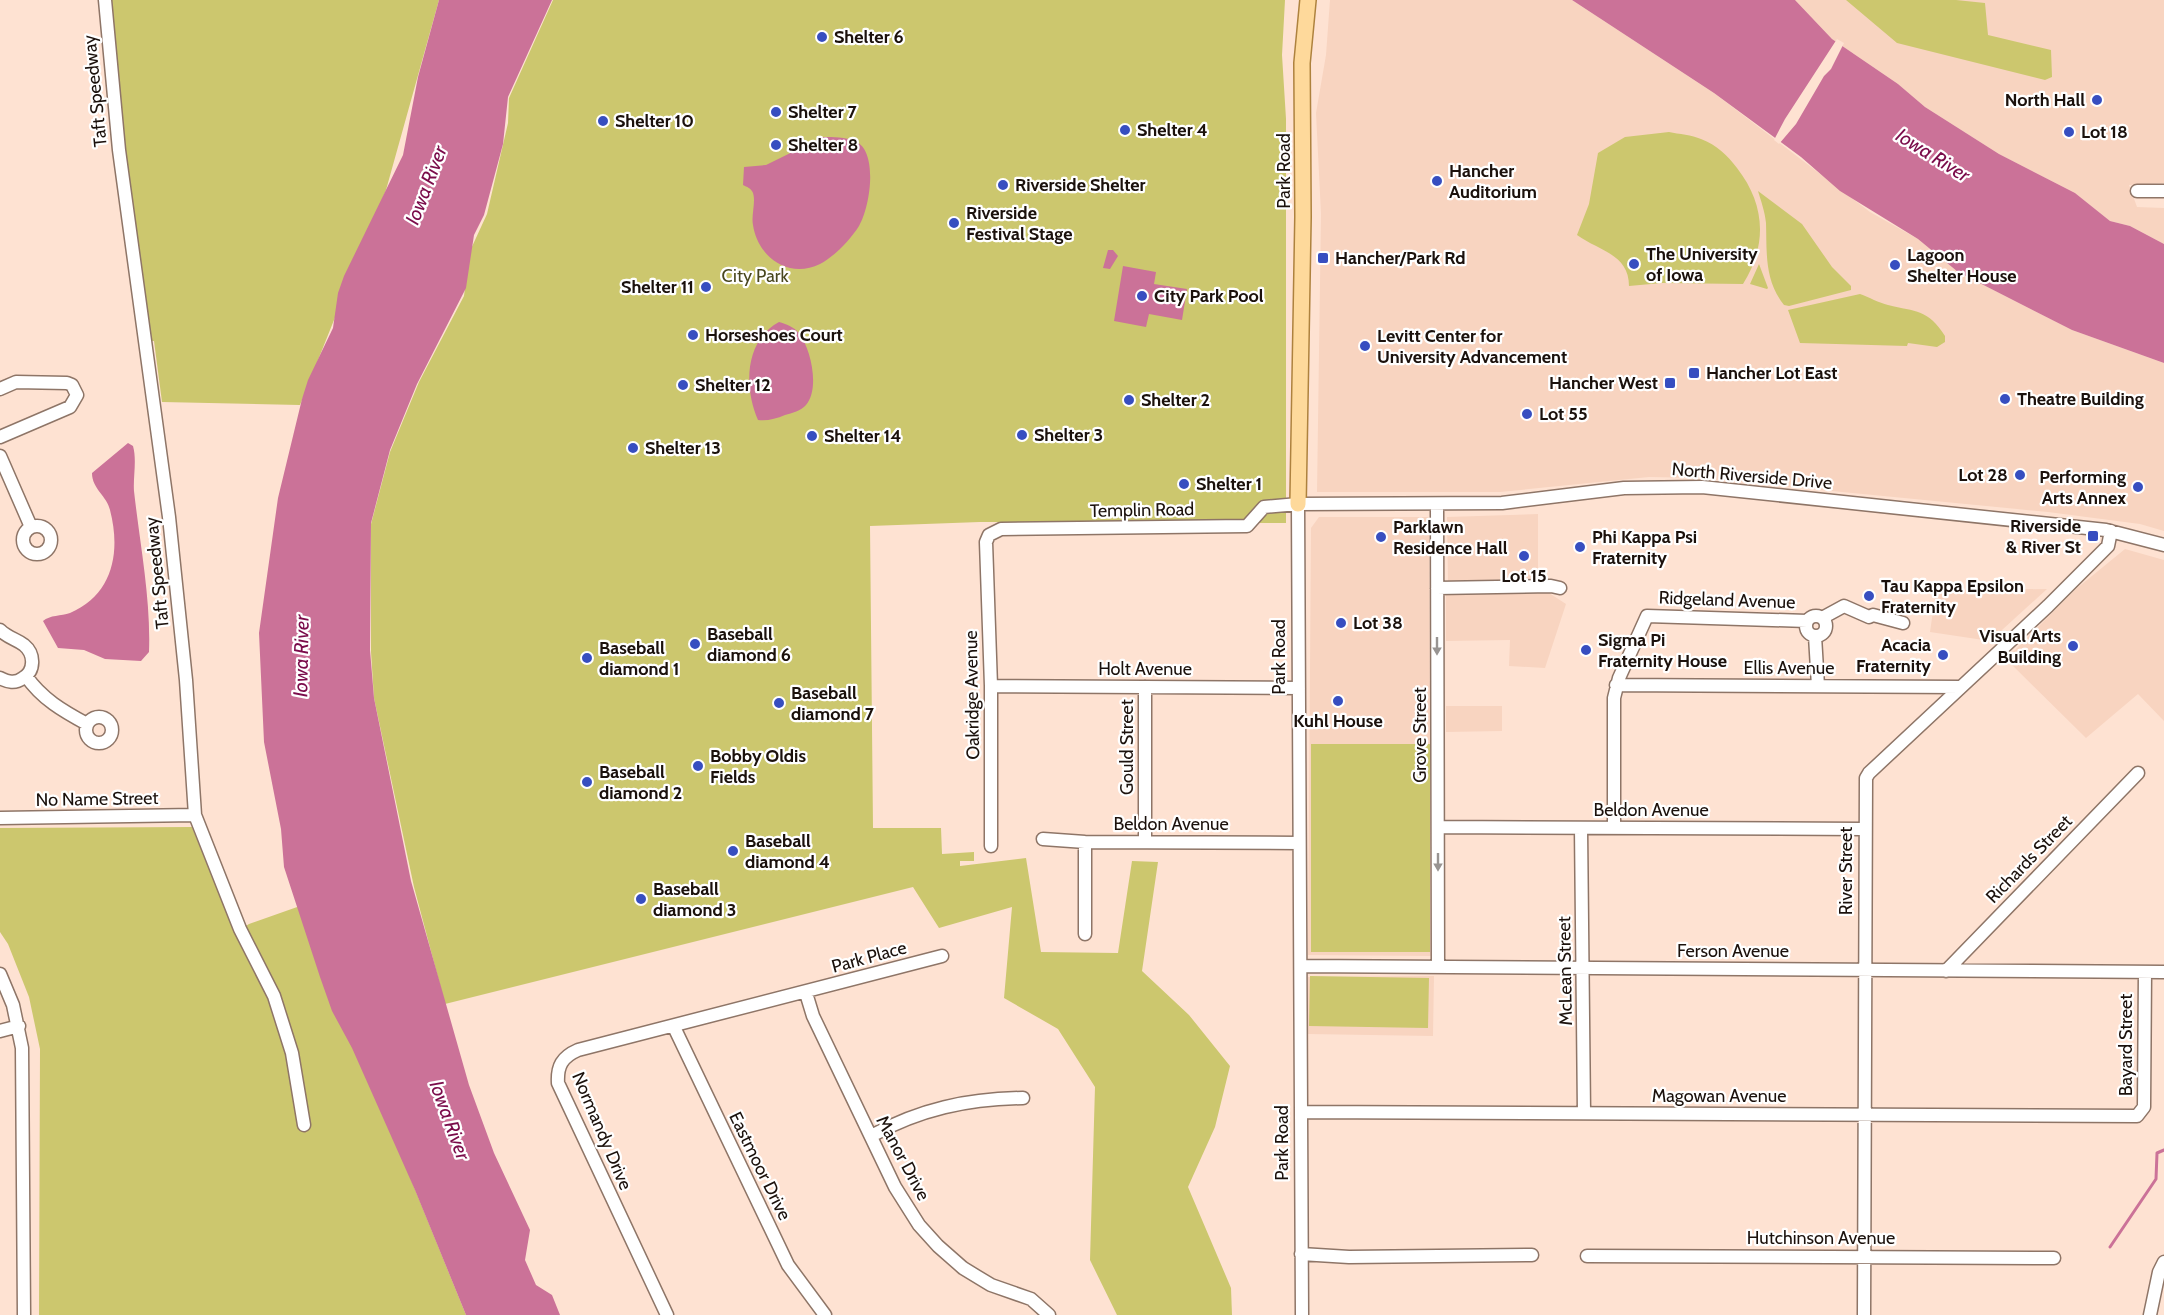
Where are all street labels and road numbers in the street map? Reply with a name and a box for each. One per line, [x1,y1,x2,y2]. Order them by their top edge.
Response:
street label: Taft Speedway [78,34,112,148]
street label: Park Road [1273,133,1295,209]
street label: North Riverside Drive [1671,458,1833,494]
street label: Templin Road [1090,498,1194,522]
street label: Taft Speedway [140,516,174,630]
street label: Ridgeland Avenue [1658,587,1796,613]
street label: Park Road [1268,619,1290,695]
street label: Oakridge Avenue [960,630,984,760]
street label: Ellis Avenue [1744,657,1834,679]
street label: Holt Avenue [1098,658,1192,680]
street label: Grove Street [1409,687,1431,783]
street label: Gould Street [1116,699,1138,795]
street label: No Name Street [35,787,159,811]
street label: Beldon Avenue [1593,799,1709,821]
street label: Richards Street [1981,810,2077,908]
street label: Beldon Avenue [1113,813,1229,835]
street label: River Street [1835,827,1857,915]
street label: McLean Street [1553,916,1577,1026]
street label: Park Place [829,936,909,978]
street label: Ferson Avenue [1677,940,1789,962]
street label: Bayard Street [2115,994,2137,1096]
street label: Normandy Drive [567,1069,637,1193]
street label: Magowan Avenue [1652,1085,1786,1107]
street label: Park Road [1271,1105,1293,1181]
street label: Eastmoor Drive [724,1108,796,1224]
street label: Manor Drive [871,1112,935,1204]
street label: Hutchinson Avenue [1747,1227,1895,1249]

